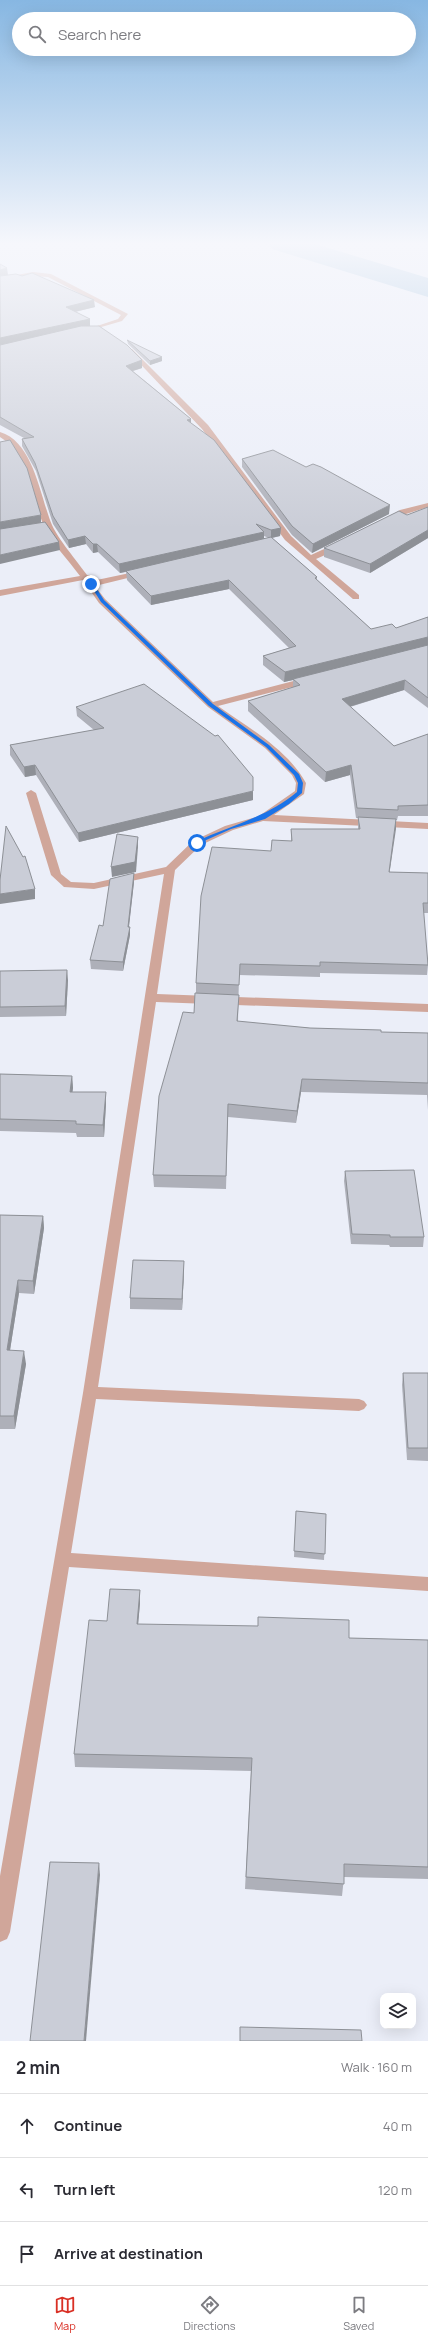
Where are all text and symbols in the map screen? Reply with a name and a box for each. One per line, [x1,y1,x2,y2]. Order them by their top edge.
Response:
search box [12,12,416,56]
icon: search [26,23,48,45]
text: Search here [58,24,141,45]
route end [82,575,100,593]
route start [188,834,206,852]
map controls [380,1993,416,2029]
button: layers [380,1993,416,2029]
text: 2 min [16,2056,60,2079]
text: Walk · 160 m [341,2058,412,2076]
icon: ahead [16,2115,38,2137]
text: Continue [54,2115,122,2136]
text: 40 m [383,2117,412,2135]
icon: left [16,2179,38,2201]
text: Turn left [54,2179,116,2200]
text: 120 m [378,2181,412,2199]
icon: arrive [16,2243,38,2265]
text: Arrive at destination [54,2243,203,2264]
tab: Map [54,2294,76,2333]
tab: Directions [183,2294,236,2333]
tab: Saved [343,2294,374,2333]

